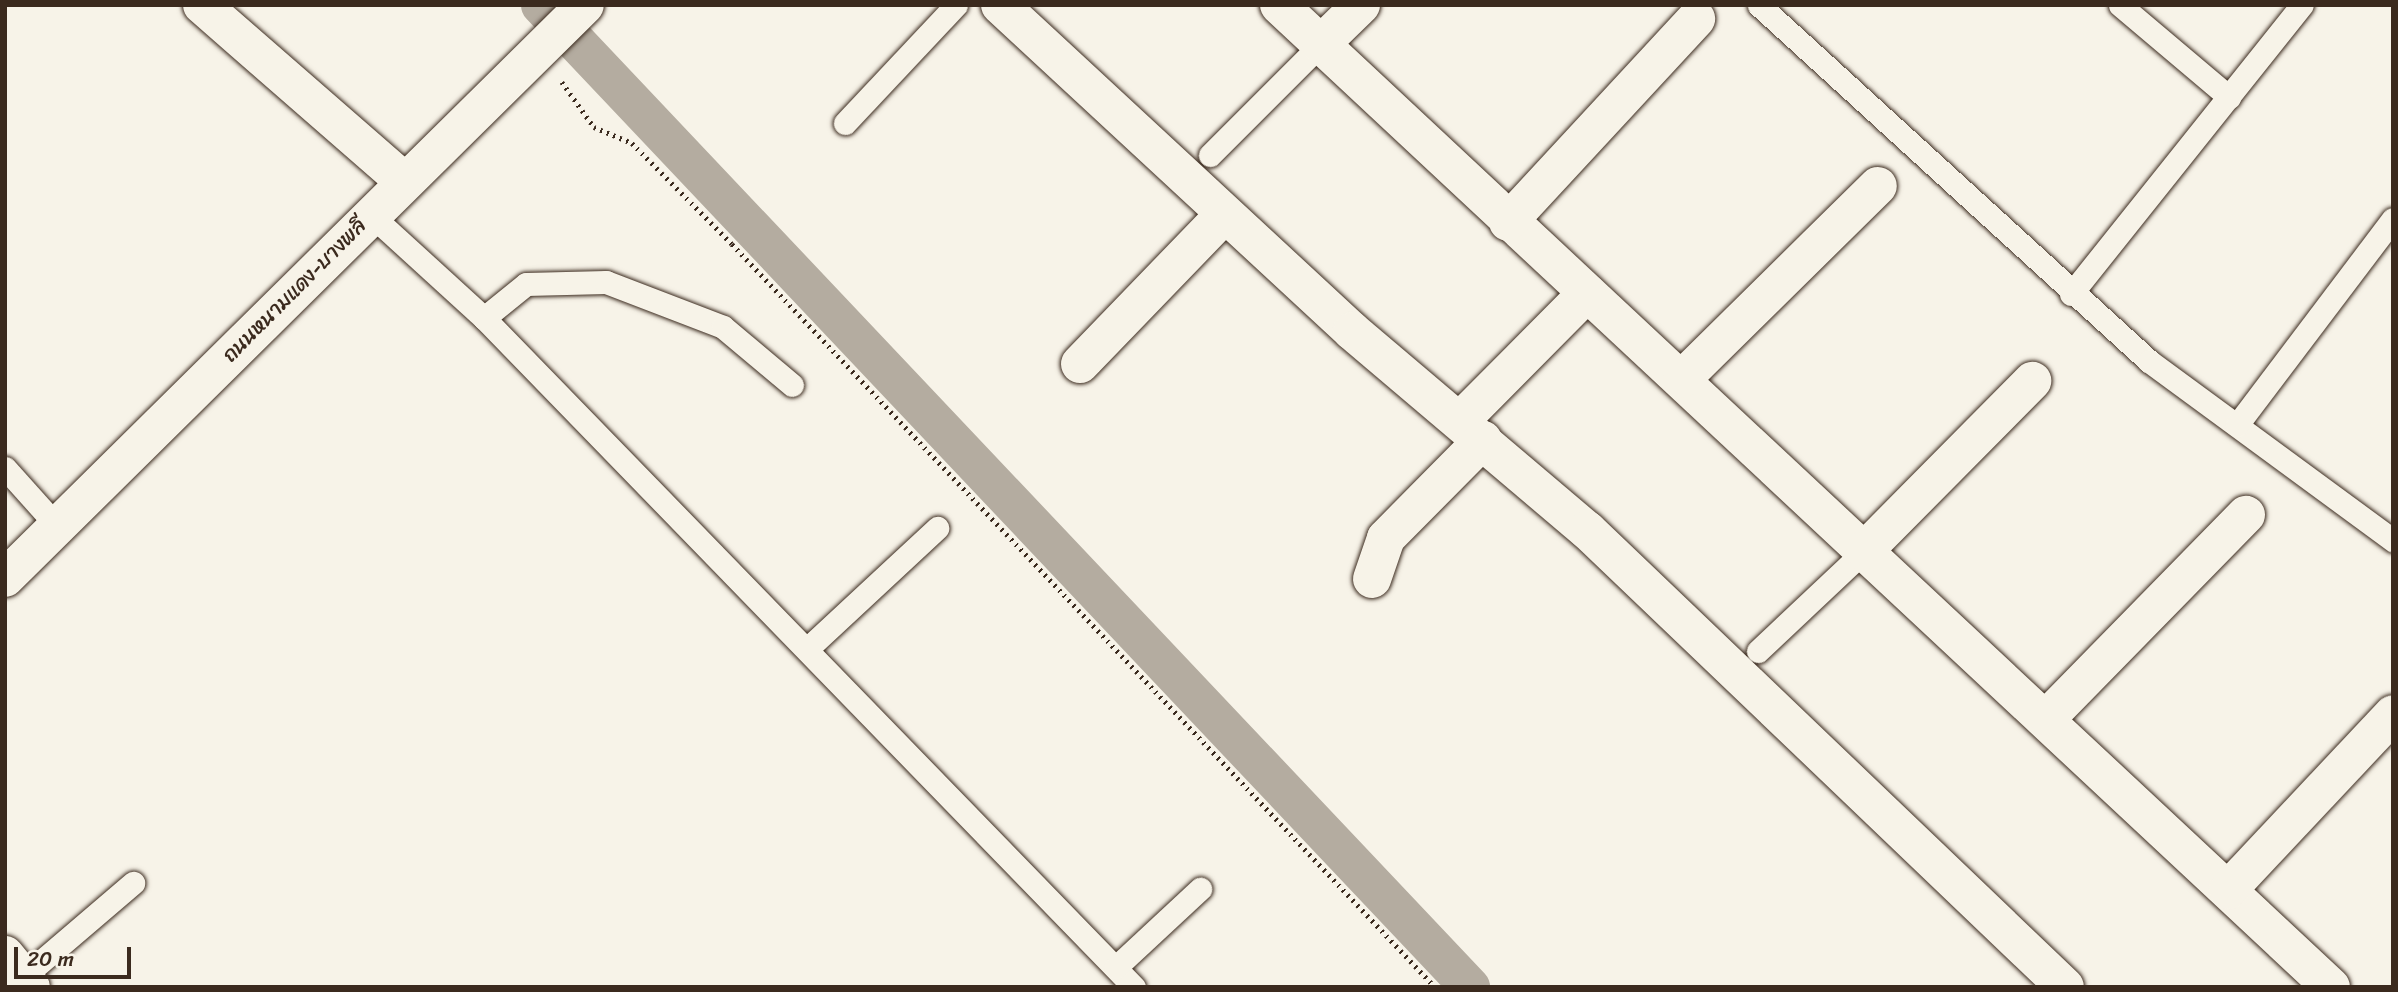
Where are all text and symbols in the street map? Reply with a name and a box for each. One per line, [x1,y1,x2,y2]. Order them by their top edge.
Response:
street label: ถนนหนามแดง-บางพลี [217,213,371,367]
scale bar [18,932,135,976]
text: 20 m [27,940,74,978]

